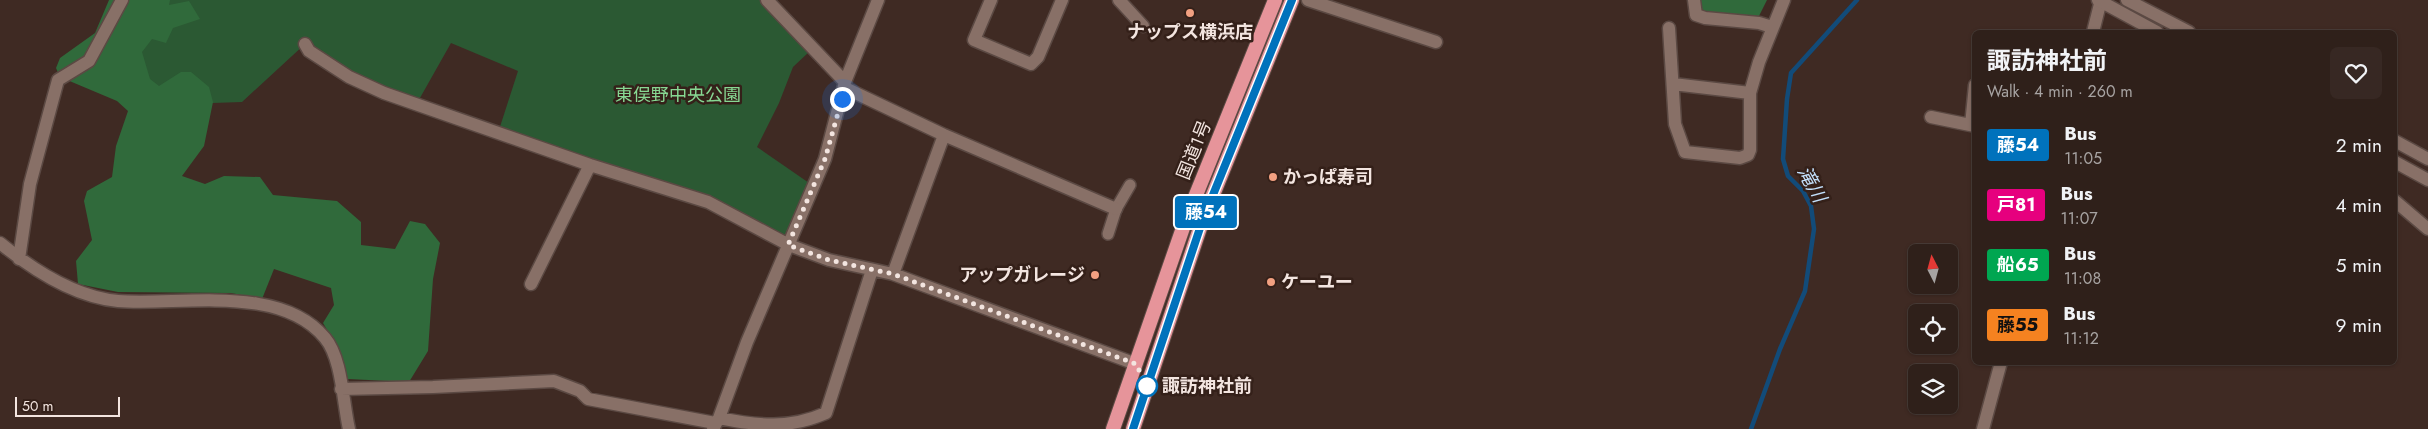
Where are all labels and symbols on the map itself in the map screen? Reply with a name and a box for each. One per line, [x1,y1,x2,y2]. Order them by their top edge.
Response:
marker: ナップス横浜店 [1184,7,1196,19]
place label: ナップス横浜店 [1127,19,1253,45]
park label: 東俣野中央公園 [615,82,741,108]
your location [830,87,855,112]
street label: 国道1号 [1170,116,1218,184]
water label: 滝川 [1791,161,1834,209]
place label: かっぱ寿司 [1283,164,1373,190]
marker: かっぱ寿司 [1267,171,1279,183]
line badge: 藤54 [1177,196,1235,228]
north arrow [1908,244,1958,294]
place label: アップガレージ [959,262,1085,288]
marker: アップガレージ [1089,269,1101,281]
place label: ケーユー [1281,269,1353,295]
marker: ケーユー [1265,276,1277,288]
place label: 諏訪神社前 [1162,373,1252,399]
marker: 諏訪神社前 [1136,375,1158,397]
scale bar [15,394,120,417]

